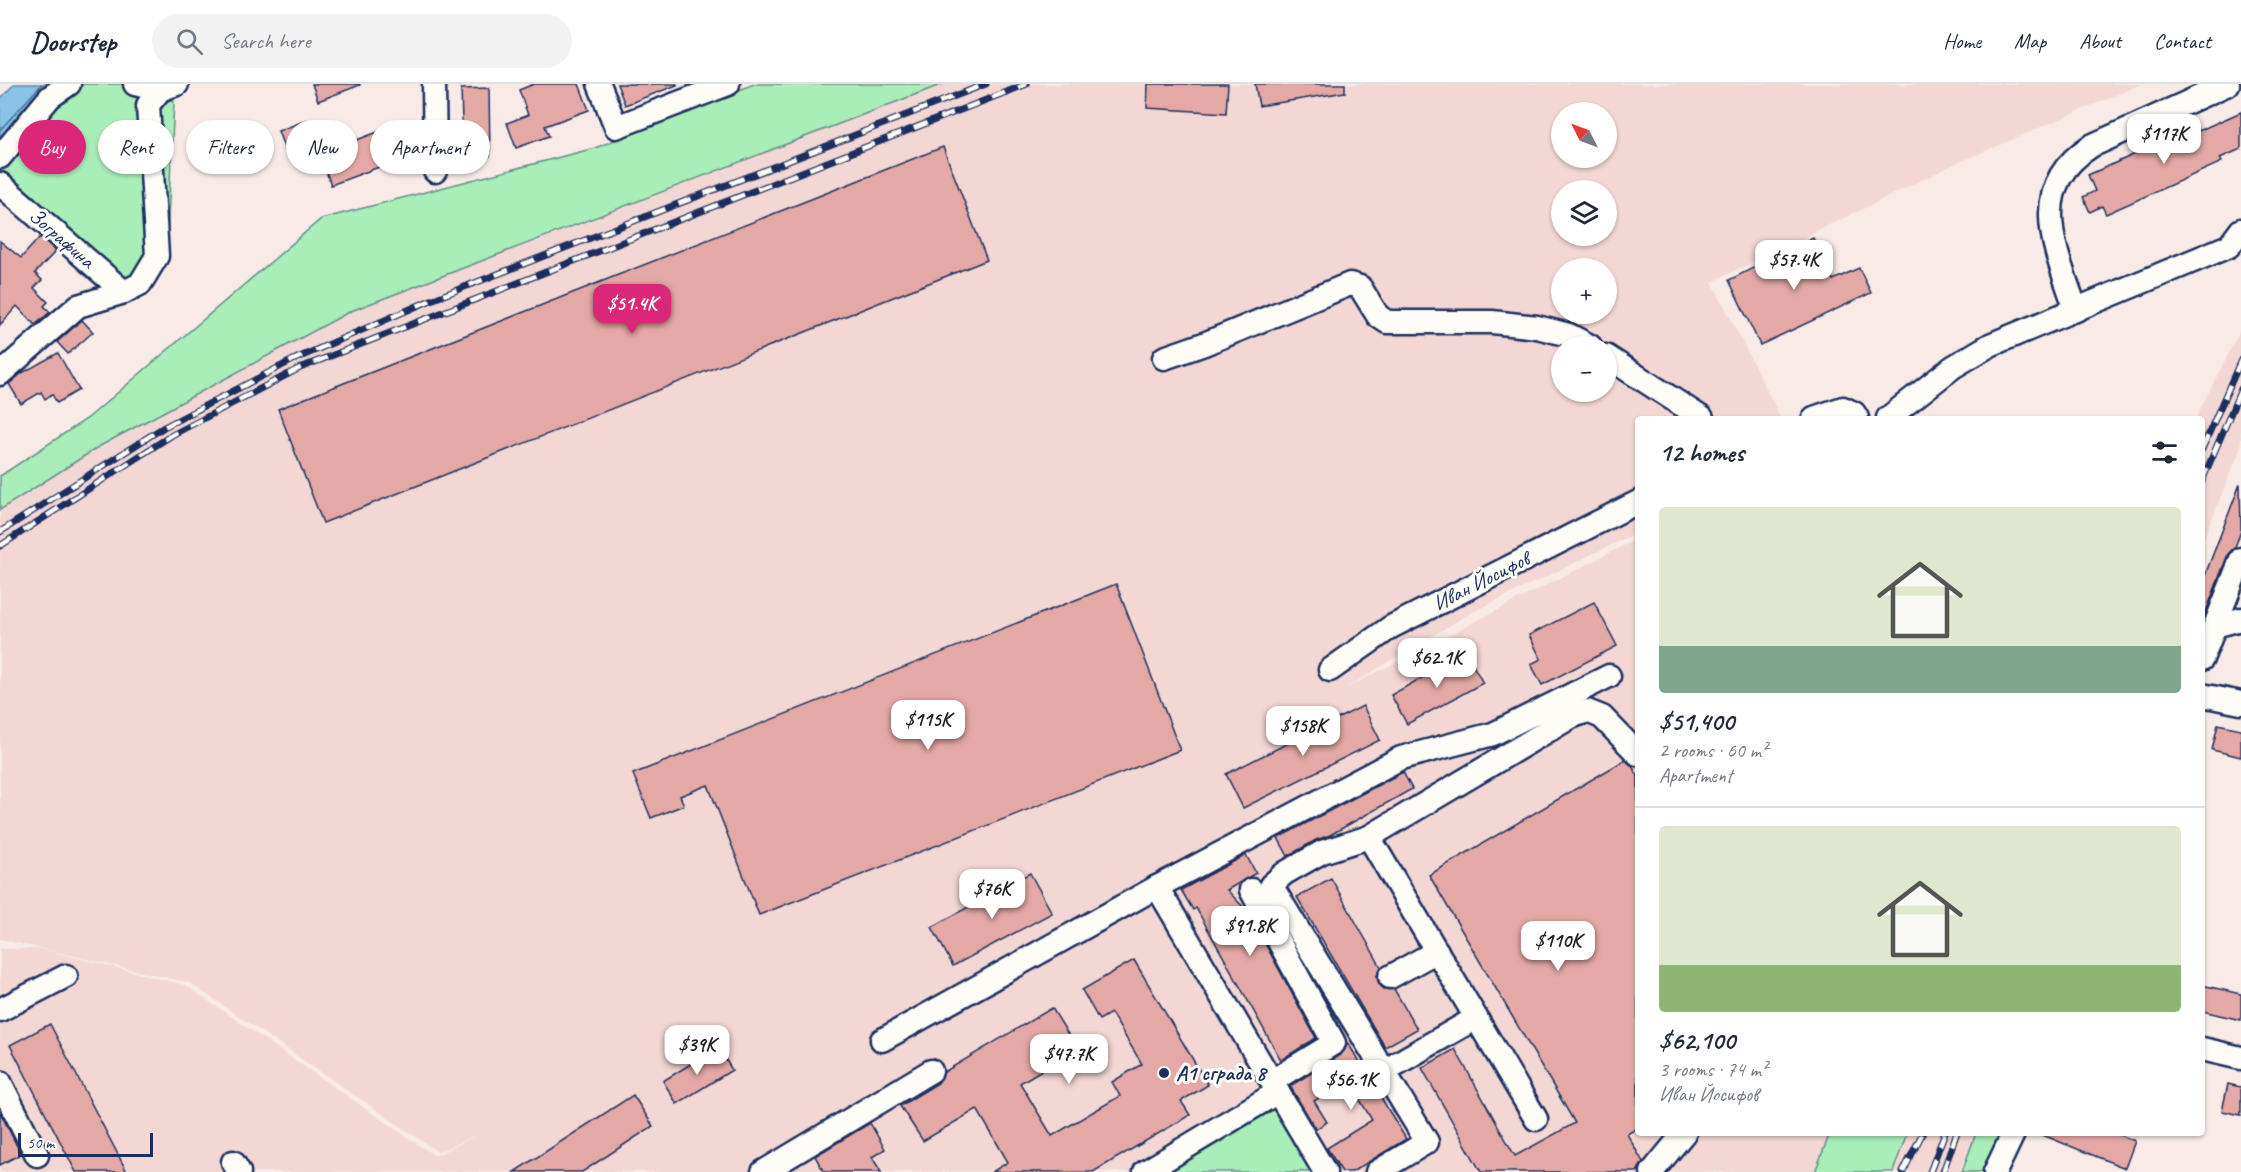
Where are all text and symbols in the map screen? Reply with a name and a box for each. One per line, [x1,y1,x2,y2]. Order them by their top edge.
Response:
search box [152,14,572,68]
text: Doorstep [30,24,116,59]
icon: search [173,25,206,58]
text: Search here [221,27,311,55]
text: Home [1943,28,1981,54]
text: Map [2014,28,2046,54]
text: About [2079,28,2121,54]
text: Contact [2154,28,2211,54]
north arrow [1551,102,1617,168]
map controls [1551,102,1617,402]
pin: $117K [2122,114,2206,165]
chip: Buy [18,120,86,174]
chip: Rent [98,120,174,174]
chip: Filters [186,120,274,174]
chip: New [286,120,358,174]
chip: Apartment [370,120,490,174]
text: $117K [2141,121,2187,146]
button: layers [1551,180,1617,246]
street label: Зографина [24,202,102,275]
pin: $57.4K [1745,240,1843,291]
text: $57.4K [1769,247,1819,272]
button: + [1551,258,1617,324]
pin: $51.4K [583,284,681,335]
text: $51.4K [607,291,657,316]
button: − [1551,336,1617,402]
text: 12 homes [1659,436,1744,469]
icon: filters [2148,436,2181,469]
street label: Иван Йосифов [1429,544,1537,616]
icon: home [1866,546,1974,654]
pin: $62.1K [1388,638,1486,689]
text: $62.1K [1412,645,1462,670]
pin: $115K [886,700,970,751]
text: $51,400 [1659,705,1734,738]
pin: $158K [1261,706,1345,757]
text: $115K [905,707,951,732]
text: $158K [1280,713,1326,738]
text: 2 rooms · 60 m² [1659,738,1767,763]
text: Apartment [1659,763,1732,788]
icon: home [1866,865,1974,973]
pin: $76K [956,869,1028,920]
text: $76K [973,876,1011,901]
pin: $91.8K [1201,906,1299,957]
text: $91.8K [1225,913,1275,938]
pin: $110K [1516,921,1600,972]
text: $110K [1535,928,1581,953]
text: $62,100 [1659,1024,1735,1057]
pin: $39K [661,1025,733,1076]
text: $39K [679,1032,715,1057]
pin: $47.7K [1020,1034,1118,1085]
text: $47.7K [1044,1041,1094,1066]
text: 3 rooms · 74 m² [1659,1057,1767,1082]
place label: А1 сграда 8 [1176,1060,1268,1086]
pin: $56.1K [1302,1060,1400,1111]
marker: А1 сграда 8 [1157,1066,1171,1080]
text: $56.1K [1326,1067,1376,1092]
text: Иван Йосифов [1659,1082,1758,1107]
scale bar [18,1130,153,1158]
text: 50 m [27,1133,54,1153]

